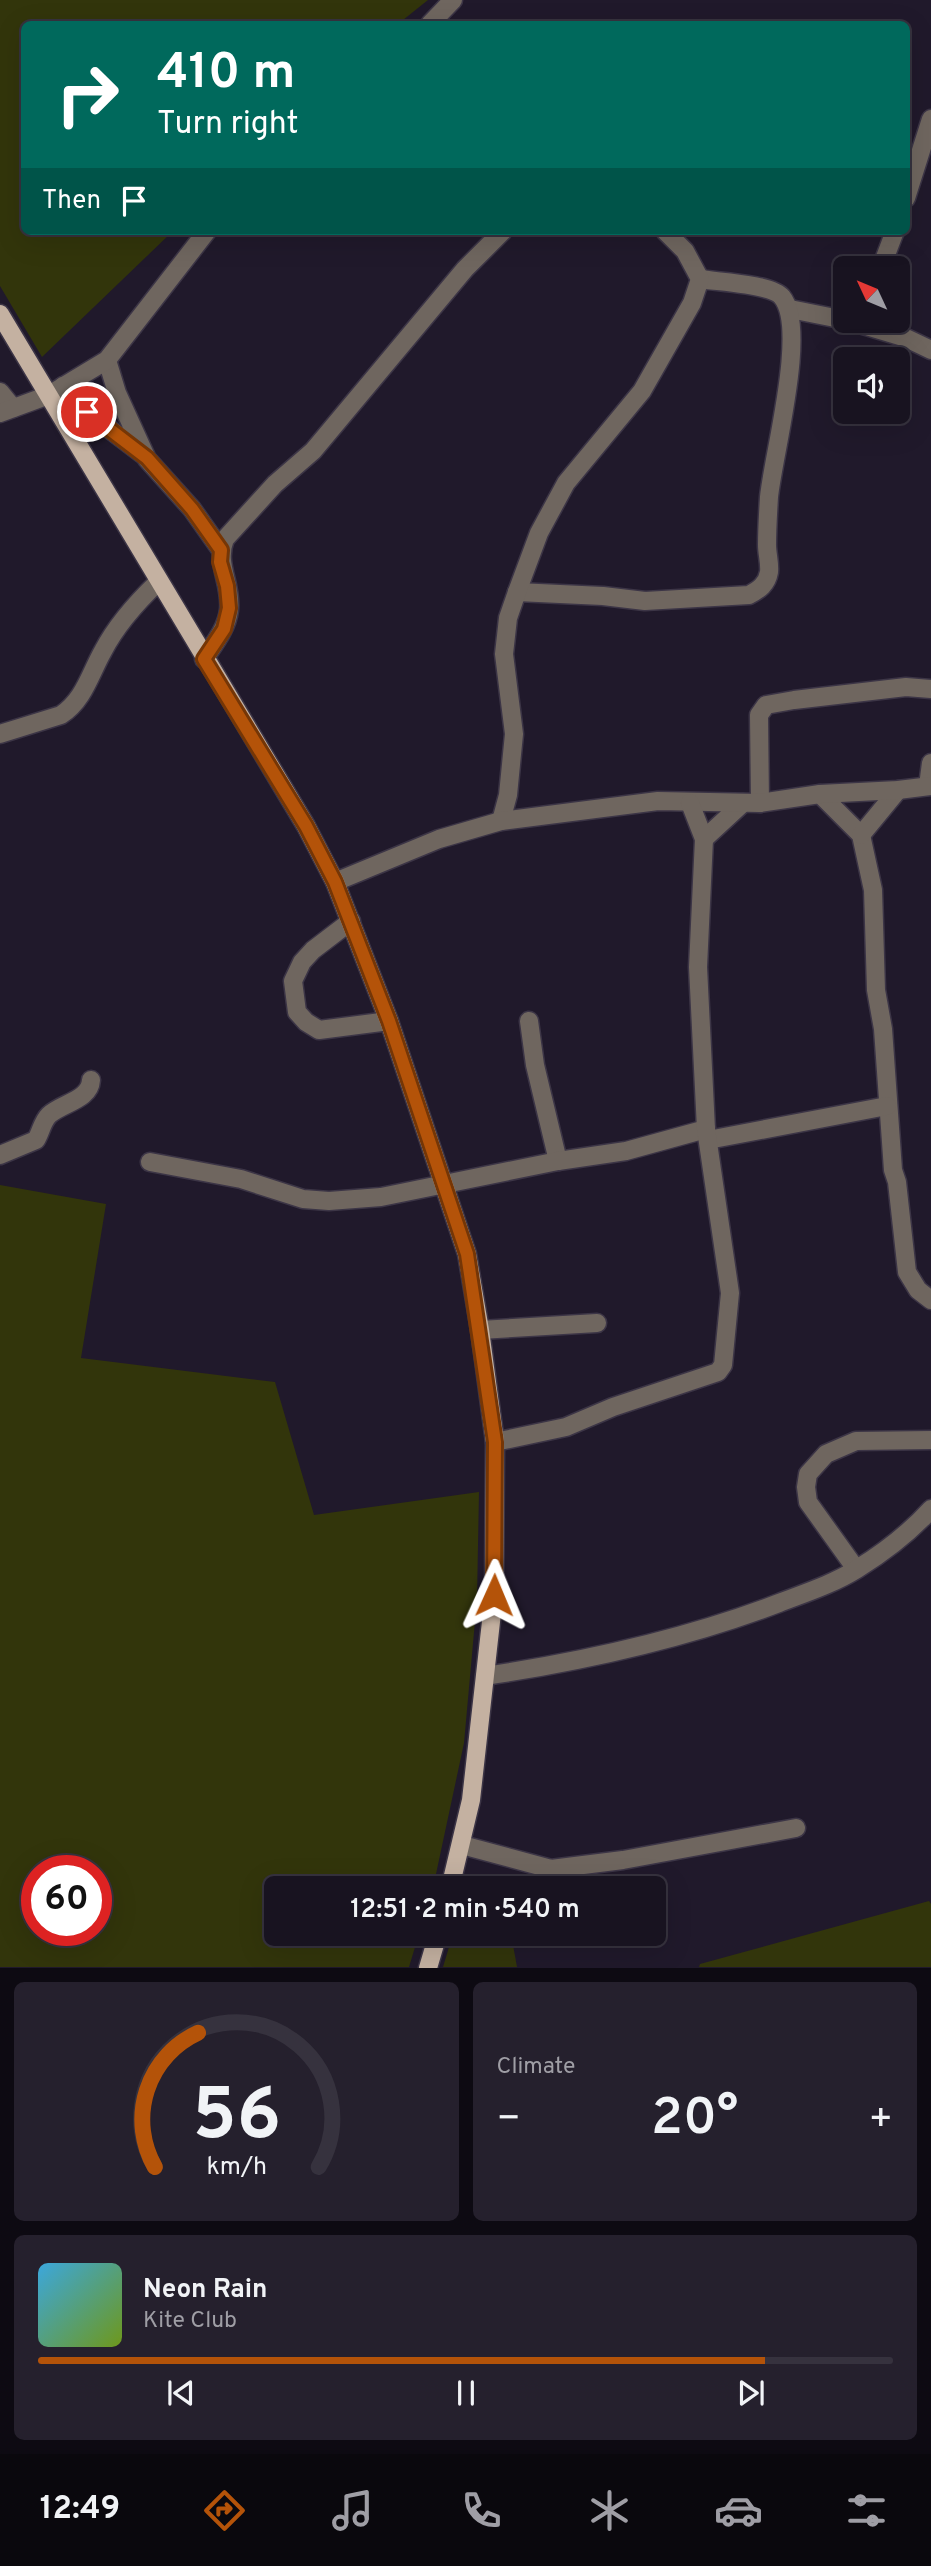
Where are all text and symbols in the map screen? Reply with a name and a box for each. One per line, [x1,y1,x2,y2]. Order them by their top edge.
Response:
text: 410 m [157,44,295,106]
icon: right [42,49,133,140]
text: Turn right [157,105,299,145]
icon: arrive [115,182,153,220]
text: Then [42,185,101,218]
north arrow [833,256,910,332]
map controls [833,256,910,424]
button: sound [833,347,910,424]
pin [57,382,117,442]
icon: arrive [68,393,106,431]
position arrow [457,1558,531,1632]
speed limit sign: 60 [21,1855,112,1946]
text: 12:51 · 2 min · 540 m [350,1894,580,1927]
text: Climate [497,2053,575,2082]
text: 56 [192,2074,281,2166]
text: 20° [651,2087,738,2153]
text: − [497,2096,521,2145]
text: + [868,2096,893,2145]
text: km/h [206,2152,267,2184]
text: Neon Rain [143,2274,268,2307]
text: Kite Club [143,2307,237,2336]
icon: previous [162,2374,200,2412]
icon: pause [447,2374,485,2412]
icon: next [732,2374,770,2412]
icon: directions [200,2486,249,2535]
icon: music [328,2486,377,2535]
icon: phone [457,2486,506,2535]
icon: climate [585,2486,634,2535]
icon: car [714,2486,763,2535]
icon: filters [842,2486,891,2535]
text: 12:49 [40,2490,120,2530]

